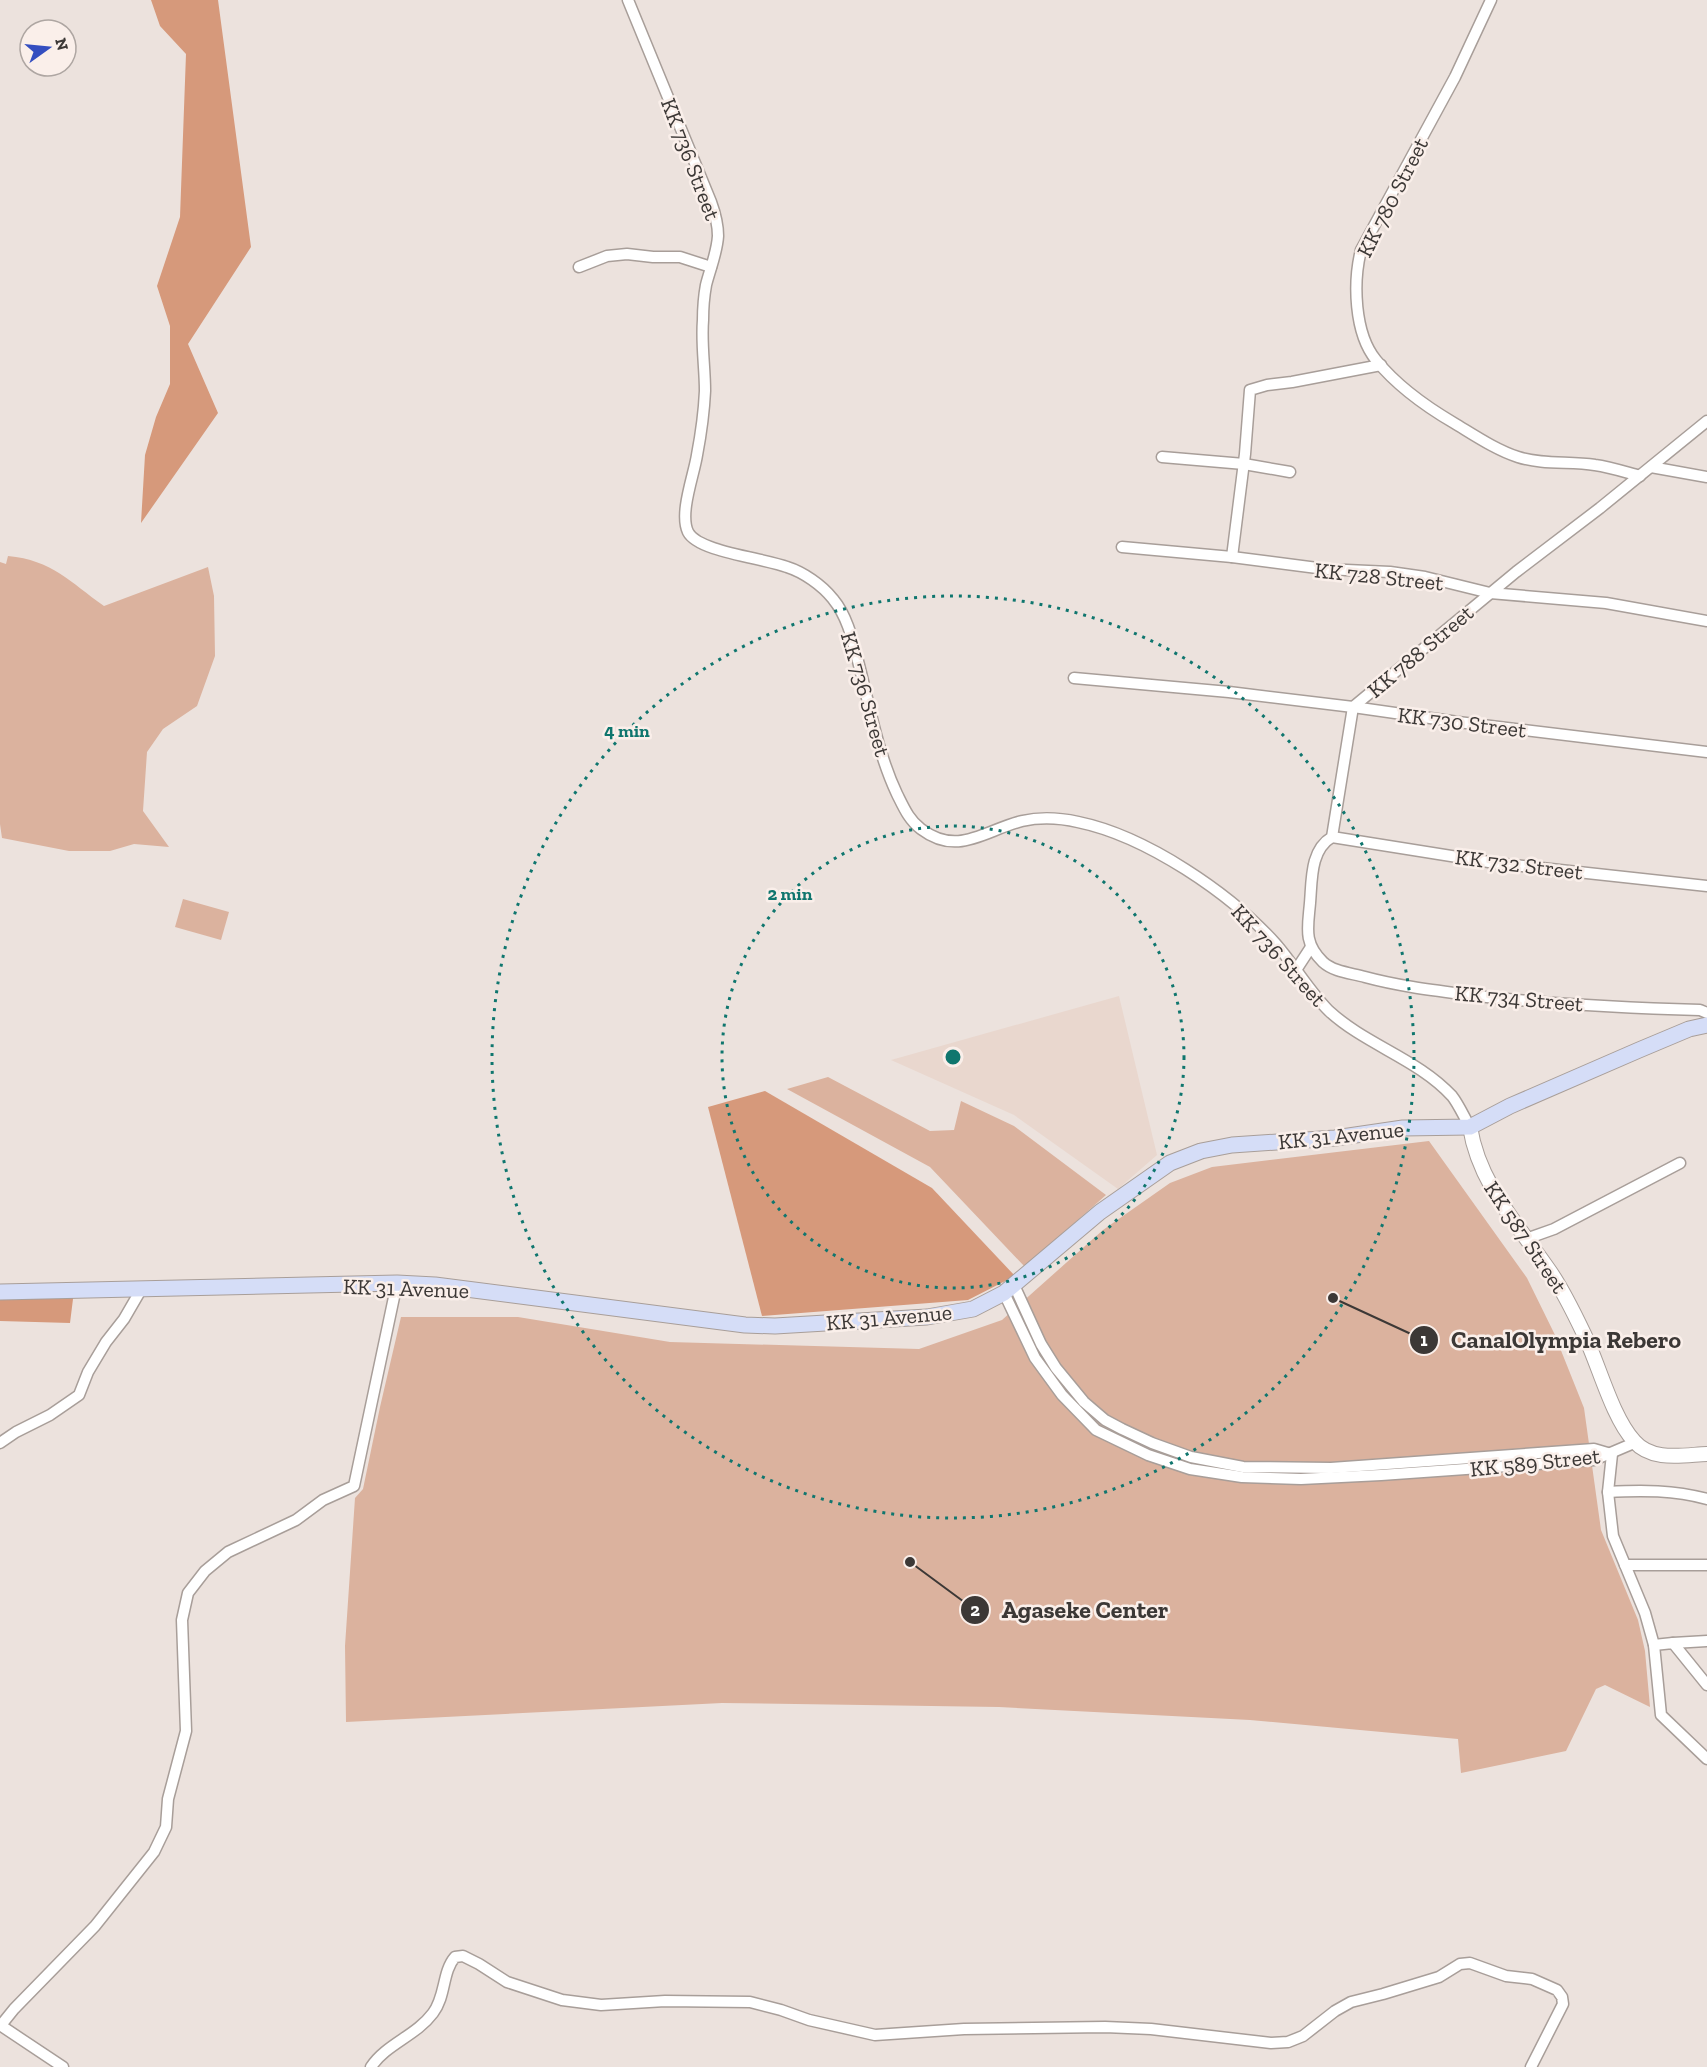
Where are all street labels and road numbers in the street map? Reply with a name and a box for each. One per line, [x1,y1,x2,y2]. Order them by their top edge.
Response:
street label: KK 736 Street [655,94,726,225]
street label: KK 780 Street [1351,132,1435,262]
street label: KK 728 Street [1313,556,1446,597]
street label: KK 788 Street [1362,599,1479,703]
street label: KK 736 Street [835,629,896,761]
street label: KK 730 Street [1396,701,1529,744]
street label: KK 732 Street [1454,843,1585,886]
street label: KK 736 Street [1226,898,1332,1013]
street label: KK 734 Street [1454,979,1585,1018]
street label: KK 31 Avenue [1277,1115,1405,1156]
street label: KK 587 Street [1478,1176,1573,1299]
street label: KK 31 Avenue [342,1273,470,1304]
street label: KK 31 Avenue [825,1299,953,1336]
street label: KK 589 Street [1469,1442,1602,1483]

